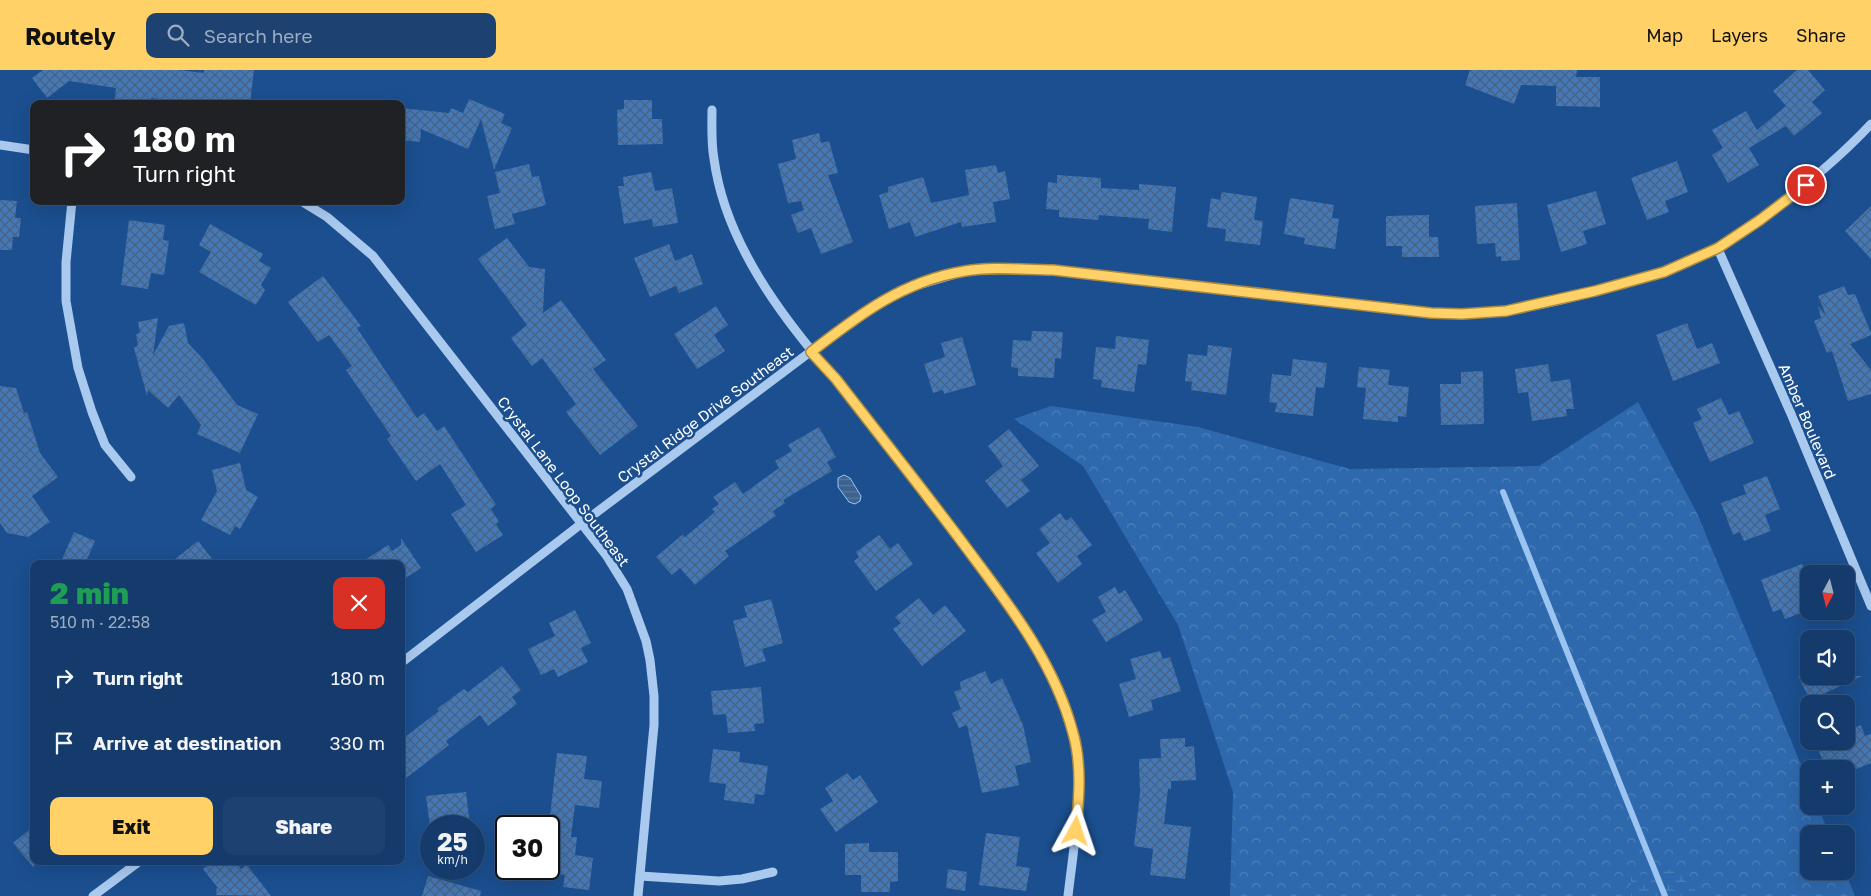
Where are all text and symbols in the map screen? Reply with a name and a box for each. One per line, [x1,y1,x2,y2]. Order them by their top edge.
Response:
search box [146,13,496,58]
text: Routely [25,21,116,50]
icon: search [164,21,192,49]
text: Search here [204,24,313,47]
text: Map [1646,24,1683,46]
text: Layers [1711,24,1768,46]
text: Share [1796,24,1846,46]
text: 180 m [133,118,236,160]
icon: right [50,120,115,185]
text: Turn right [133,160,236,187]
pin [1785,164,1827,206]
icon: arrive [1792,171,1820,199]
street label: Crystal Ridge Drive Southeast [613,342,797,486]
street label: Amber Boulevard [1776,361,1840,481]
street label: Crystal Lane Loop Southeast [494,392,634,570]
north arrow [1800,565,1855,620]
map controls [1800,565,1855,880]
text: 2 min [50,575,129,611]
button: close [333,577,385,629]
text: 510 m · 22:58 [50,612,150,632]
button: sound [1800,630,1855,685]
icon: right [50,664,78,692]
text: Turn right [93,666,183,689]
text: 180 m [331,666,385,689]
button: search [1800,695,1855,750]
icon: arrive [50,729,78,757]
text: Arrive at destination [93,731,281,754]
text: 330 m [329,731,385,754]
button: + [1800,760,1855,815]
button: Exit [50,797,213,855]
button: Share [223,797,385,855]
position arrow [1049,804,1101,856]
speed limit sign: 30 [495,815,560,880]
button: − [1800,825,1855,880]
text: 25 [437,826,468,857]
text: km/h [437,852,468,867]

